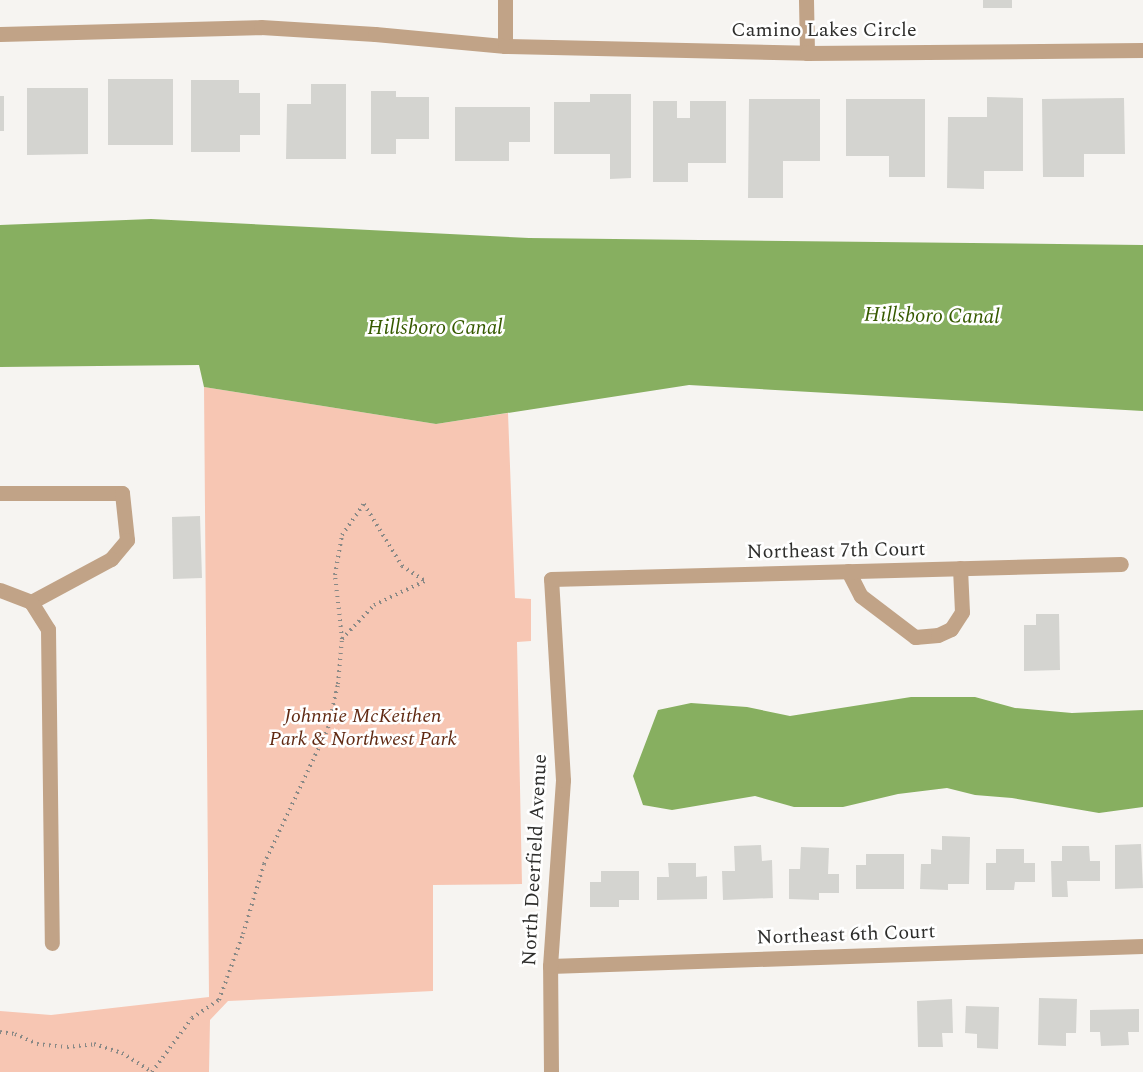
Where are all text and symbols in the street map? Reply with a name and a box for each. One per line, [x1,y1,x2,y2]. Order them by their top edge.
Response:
street label: Camino Lakes Circle [731,18,917,42]
water label: Hillsboro Canal [864,302,1000,330]
water label: Hillsboro Canal [367,315,503,341]
street label: Northeast 7th Court [746,537,926,565]
park label: Johnnie McKeithen Park & Northwest Park [269,704,457,751]
street label: North Deerfield Avenue [517,753,553,967]
street label: Northeast 6th Court [756,920,936,950]

